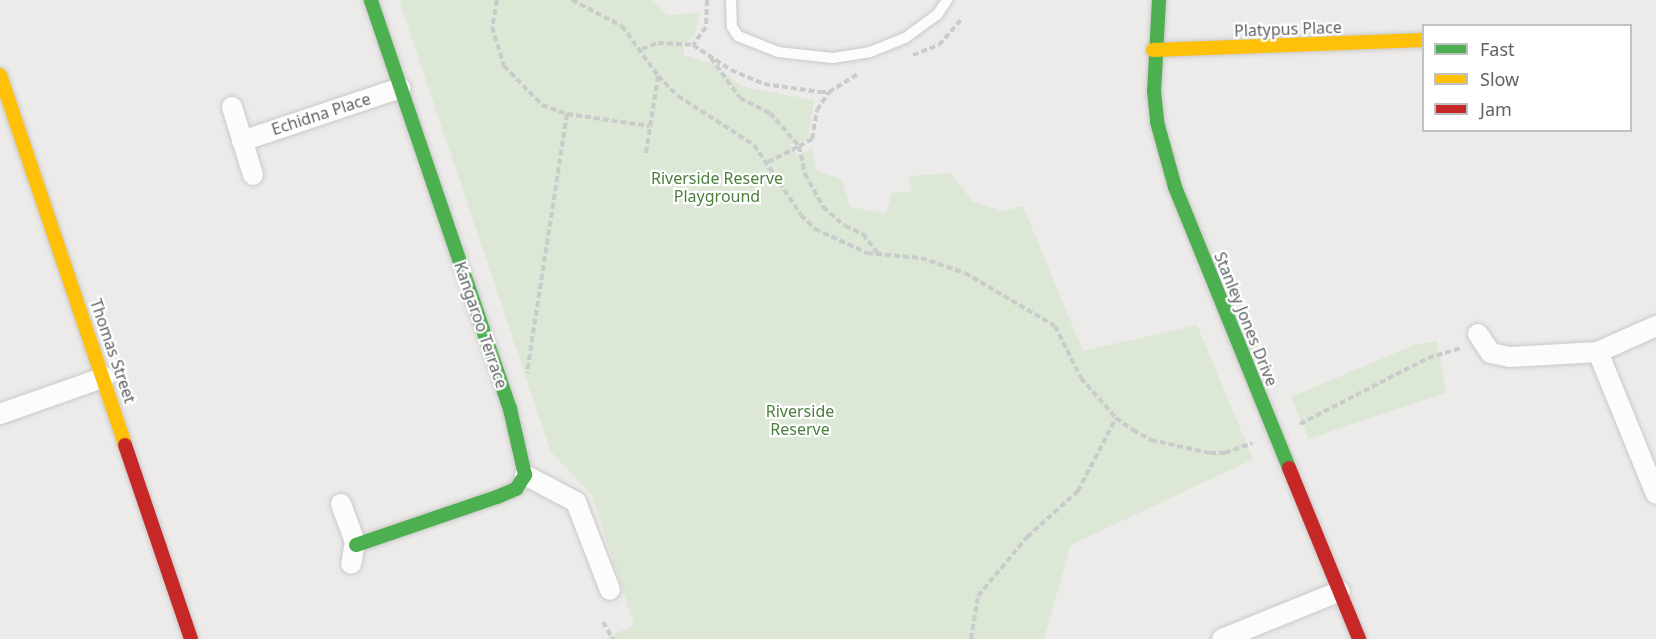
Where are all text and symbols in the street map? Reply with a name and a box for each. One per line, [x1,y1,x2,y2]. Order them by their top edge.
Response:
street label: Platypus Place [1234,18,1342,40]
legend [1422,24,1632,132]
text: Fast [1480,37,1515,61]
text: Slow [1480,67,1519,91]
street label: Echidna Place [269,89,373,139]
text: Jam [1480,97,1512,121]
park label: Riverside Reserve Playground [651,168,783,206]
street label: Stanley Jones Drive [1210,249,1282,389]
street label: Kangaroo Terrace [450,259,512,391]
street label: Thomas Street [86,296,140,406]
park label: Riverside Reserve [766,401,834,439]

